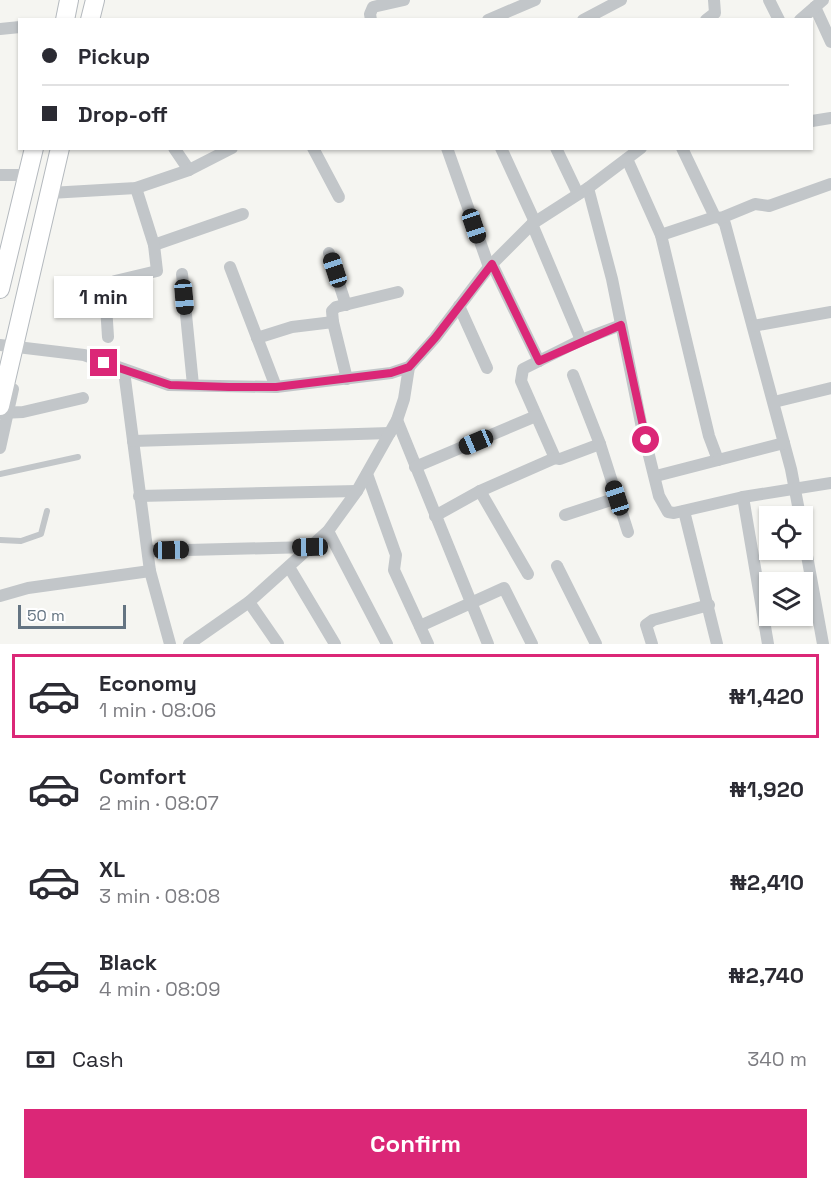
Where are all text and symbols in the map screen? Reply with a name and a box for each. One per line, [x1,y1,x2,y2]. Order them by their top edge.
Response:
text: Pickup [78,42,150,70]
text: Drop-off [78,100,168,128]
car [460,206,488,246]
car [321,250,349,290]
callout: 1 min [54,276,154,318]
car [173,278,195,316]
text: 1 min [79,284,128,310]
route end [90,349,117,376]
route start [632,426,659,453]
car [456,427,496,457]
car [603,478,631,518]
map controls [759,506,813,626]
button: locate [759,506,813,560]
car [292,538,328,556]
car [153,541,189,559]
button: layers [759,572,813,626]
scale bar [18,602,126,630]
text: 50 m [27,605,65,626]
icon: car [27,669,81,723]
text: Economy [99,669,197,697]
text: ₦1,420 [729,682,804,710]
text: 1 min · 08:06 [99,697,216,723]
icon: car [27,762,81,816]
text: Comfort [99,762,187,790]
text: ₦1,920 [729,775,804,803]
text: 2 min · 08:07 [99,790,219,816]
icon: car [27,855,81,909]
text: XL [99,855,125,883]
text: ₦2,410 [729,868,804,896]
text: 3 min · 08:08 [99,883,220,909]
icon: car [27,948,81,1002]
text: Black [99,948,157,976]
text: ₦2,740 [728,961,804,989]
text: 4 min · 08:09 [99,976,220,1002]
icon: cash [24,1043,57,1076]
text: Cash [72,1045,124,1073]
text: 340 m [747,1046,807,1072]
button: Confirm [24,1109,807,1178]

